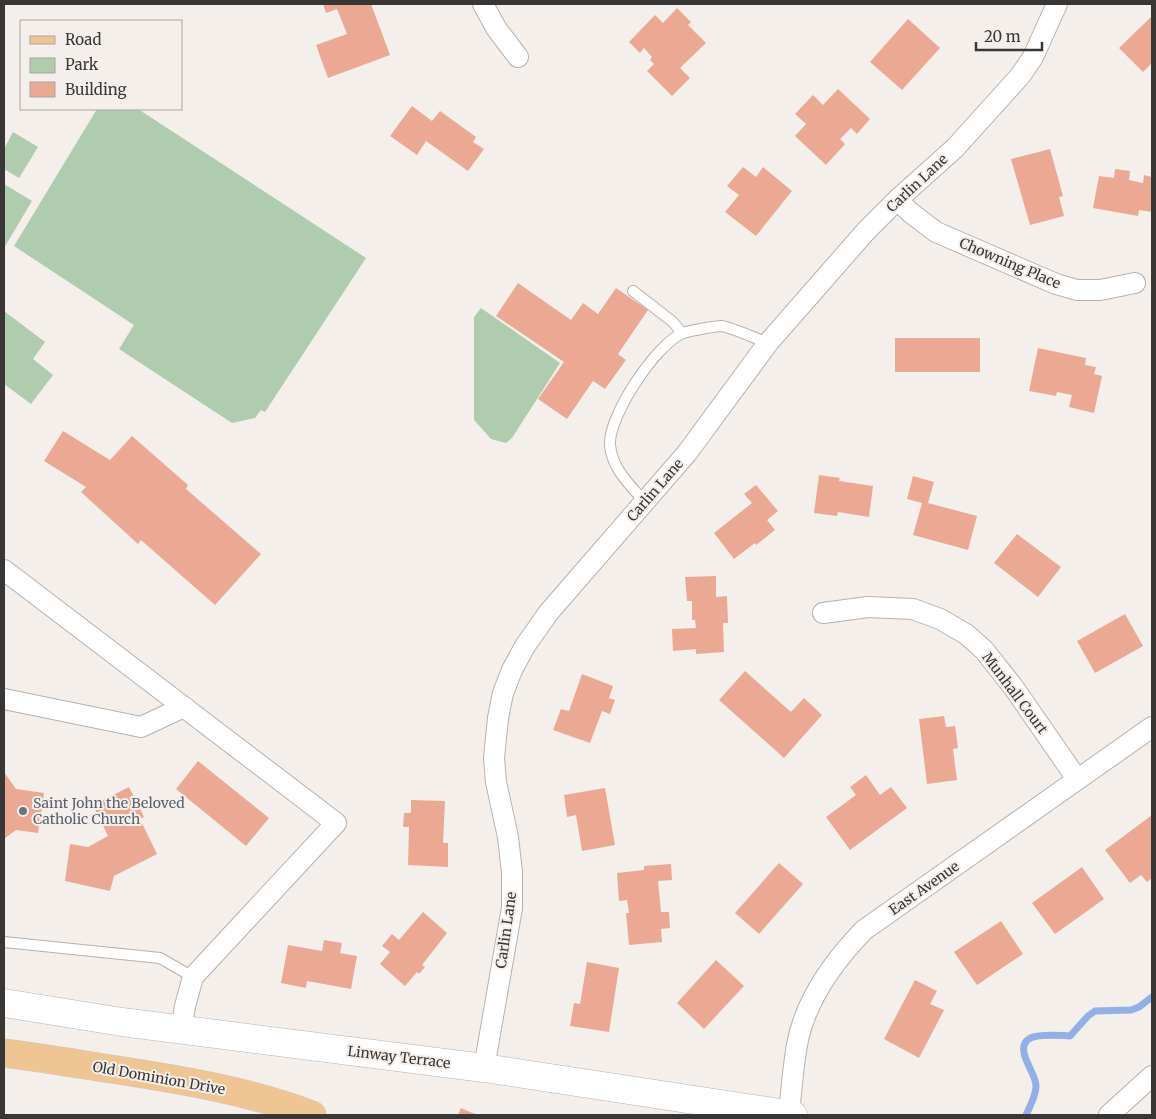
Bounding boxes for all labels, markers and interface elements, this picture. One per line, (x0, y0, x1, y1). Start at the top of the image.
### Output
legend (20, 20, 182, 110)
scale bar (976, 20, 1042, 52)
text: 20 m (984, 27, 1021, 46)
text: Road (65, 30, 101, 49)
text: Park (65, 55, 99, 74)
text: Building (65, 80, 127, 99)
street label: Carlin Lane (883, 150, 951, 216)
street label: Chowning Place (957, 234, 1063, 292)
street label: Carlin Lane (623, 455, 687, 525)
street label: Munhall Court (978, 648, 1052, 738)
place label: Saint John the Beloved Catholic Church (33, 794, 185, 828)
marker: Saint John the Beloved Catholic Church (17, 805, 29, 817)
street label: East Avenue (885, 857, 963, 919)
street label: Carlin Lane (492, 890, 520, 970)
street label: Linway Terrace (347, 1042, 451, 1072)
street label: Old Dominion Drive (91, 1057, 227, 1099)

